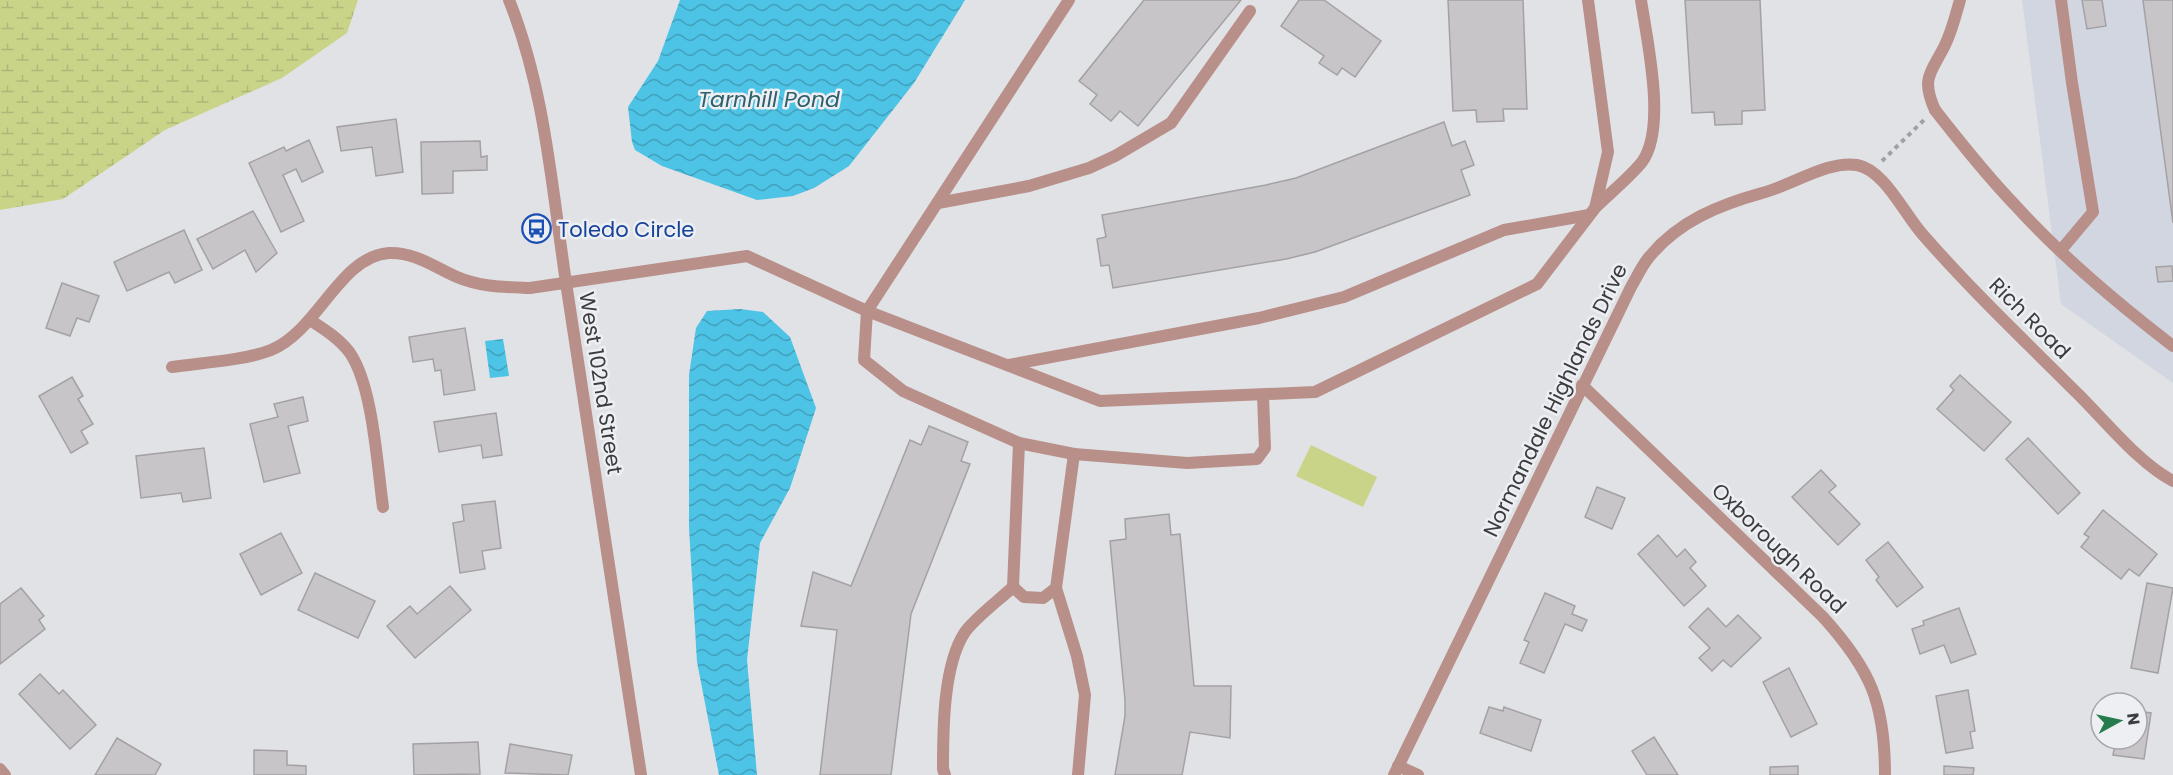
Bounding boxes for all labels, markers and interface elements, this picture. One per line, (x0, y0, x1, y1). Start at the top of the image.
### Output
water label: Tarnhill Pond (698, 84, 840, 115)
bus stop icon: Toledo Circle (521, 213, 553, 245)
place label: Toledo Circle (558, 215, 694, 244)
street label: Normandale Highlands Drive (1476, 258, 1634, 542)
street label: Rich Road (1983, 271, 2077, 365)
street label: West 102nd Street (572, 290, 630, 476)
street label: Oxborough Road (1705, 476, 1853, 620)
north arrow (2089, 691, 2149, 751)
text: N (2121, 711, 2146, 727)

